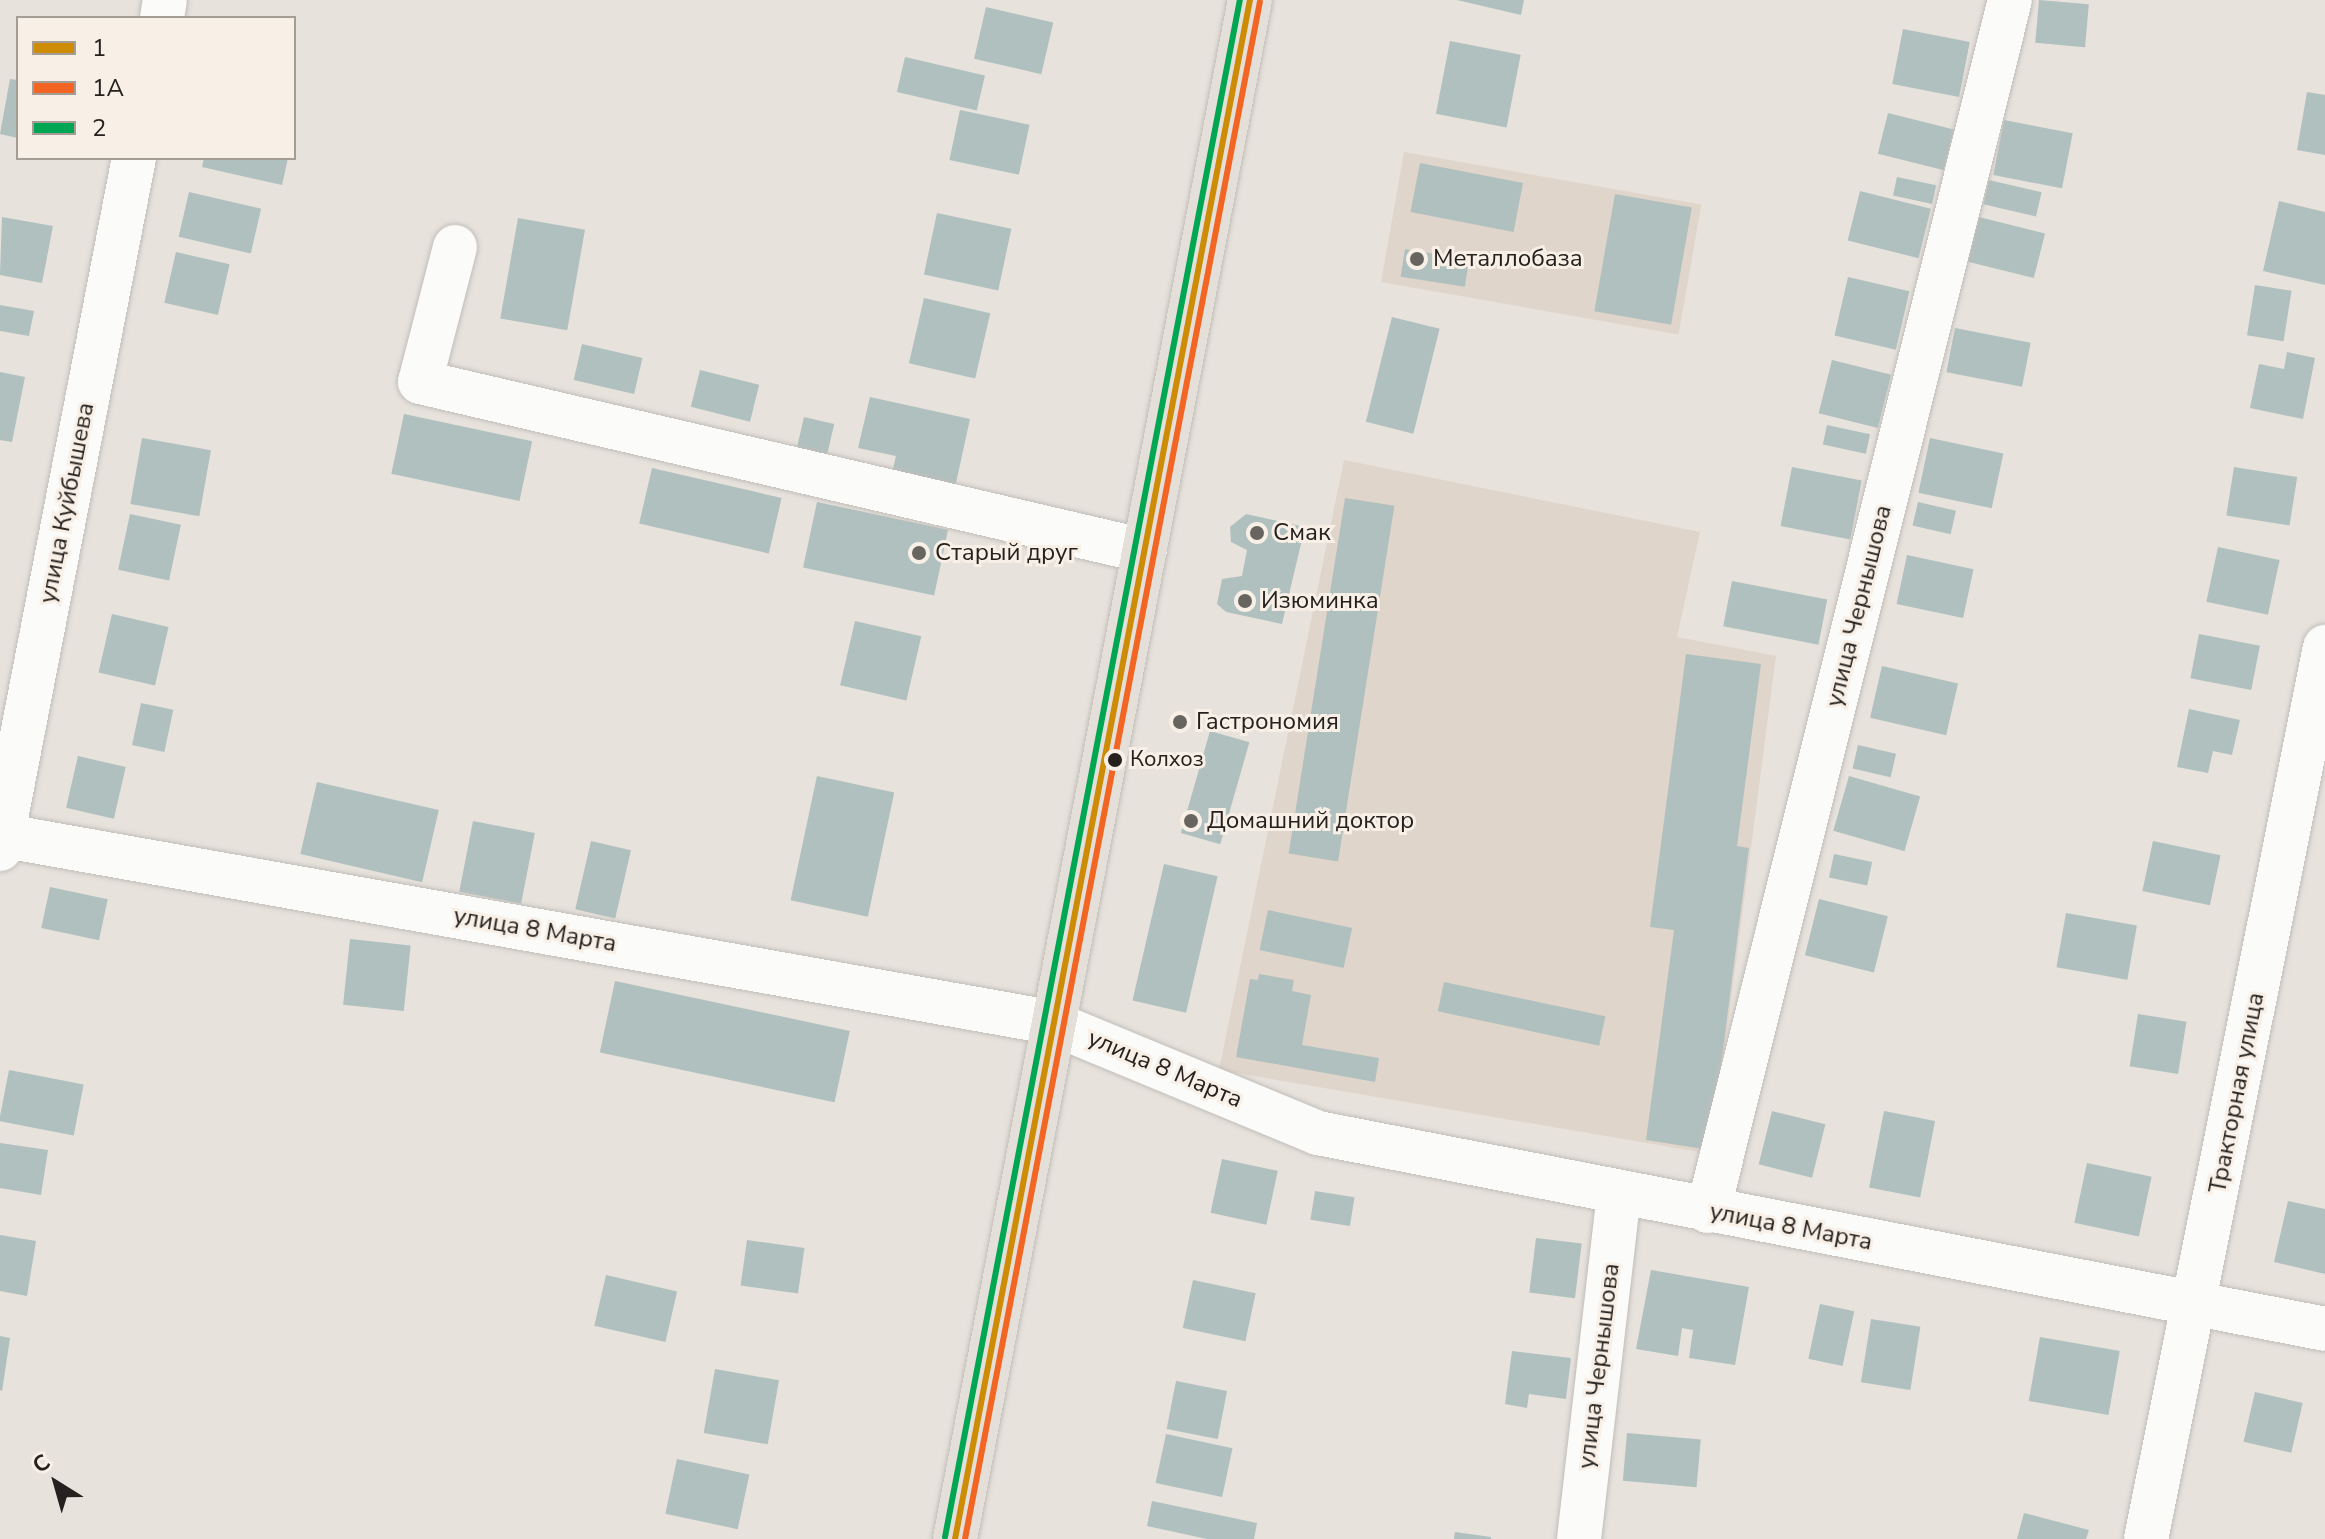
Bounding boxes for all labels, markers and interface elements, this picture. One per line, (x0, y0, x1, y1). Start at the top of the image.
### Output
legend (16, 16, 296, 160)
text: 1 (92, 32, 106, 64)
text: 1А (92, 72, 124, 104)
text: 2 (92, 112, 106, 144)
place label: Металлобаза (1433, 245, 1583, 273)
marker: Металлобаза (1408, 250, 1426, 268)
street label: улица Куйбышева (33, 400, 101, 606)
street label: улица Чернышова (1820, 502, 1898, 710)
place label: Смак (1273, 519, 1331, 547)
marker: Смак (1248, 524, 1266, 542)
place label: Старый друг (935, 539, 1078, 567)
marker: Старый друг (910, 544, 928, 562)
place label: Изюминка (1261, 587, 1379, 615)
marker: Изюминка (1236, 592, 1254, 610)
place label: Гастрономия (1196, 708, 1339, 736)
marker: Гастрономия (1171, 713, 1189, 731)
place label: Колхоз (1130, 747, 1204, 773)
marker: Колхоз (1107, 752, 1123, 768)
place label: Домашний доктор (1207, 807, 1414, 835)
marker: Домашний доктор (1182, 812, 1200, 830)
street label: улица 8 Марта (451, 901, 619, 959)
street label: Тракторная улица (2203, 990, 2271, 1196)
street label: улица 8 Марта (1083, 1024, 1247, 1114)
street label: улица 8 Марта (1707, 1197, 1875, 1257)
street label: улица Чернышова (1572, 1262, 1626, 1470)
north arrow (16, 1443, 96, 1523)
text: С (27, 1447, 57, 1480)

